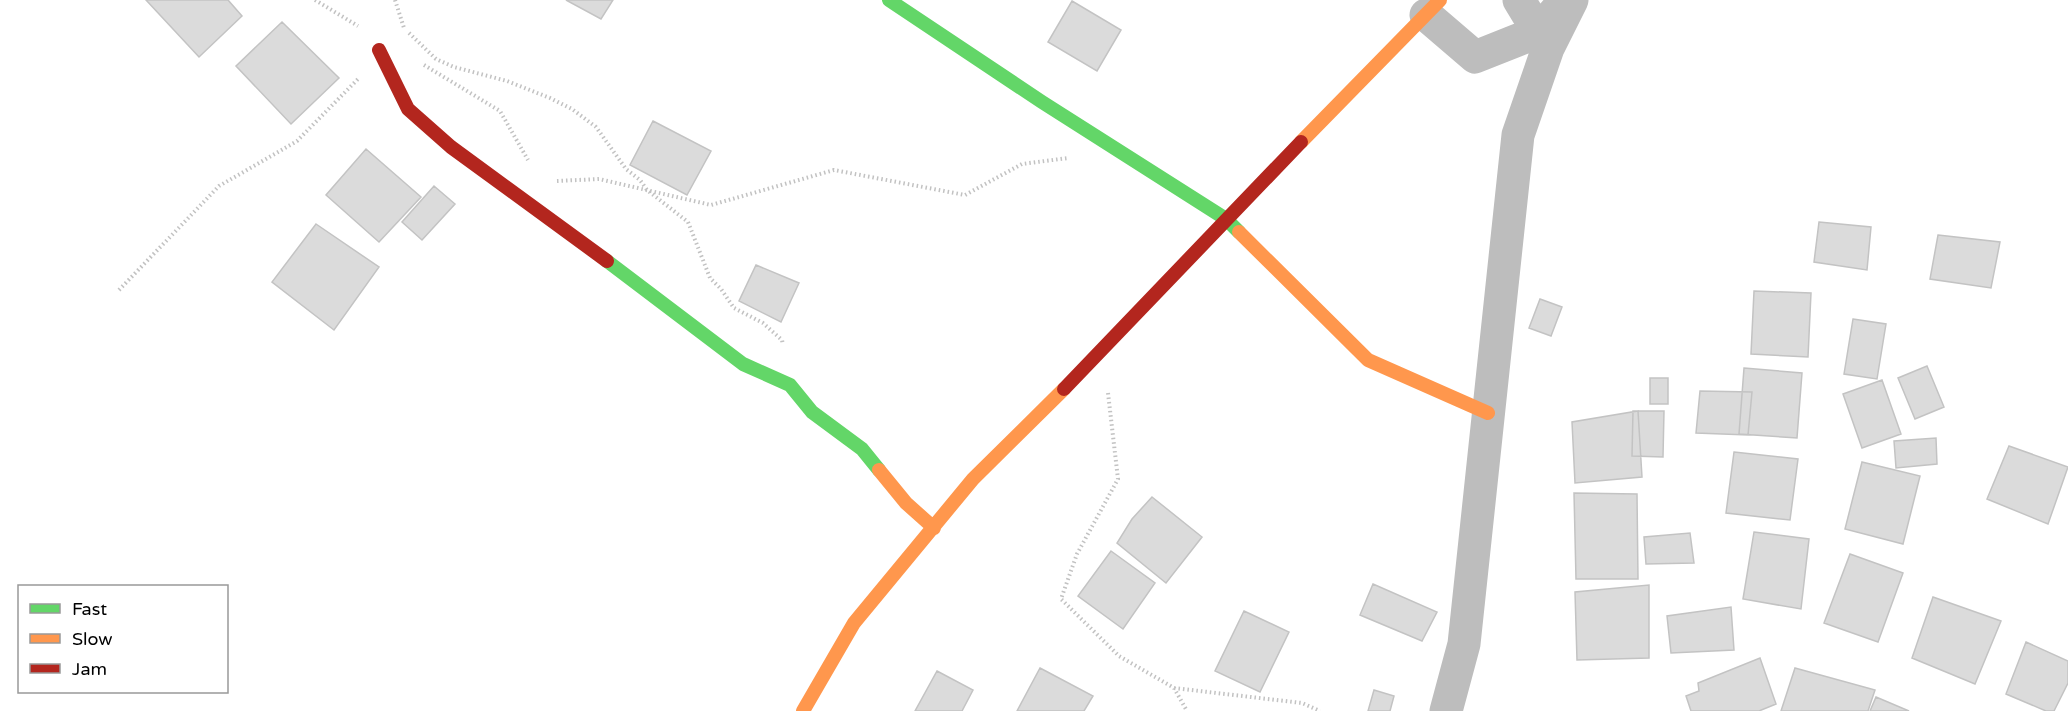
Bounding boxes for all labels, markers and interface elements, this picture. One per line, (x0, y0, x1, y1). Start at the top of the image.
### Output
legend (18, 585, 228, 693)
text: Fast (72, 598, 107, 620)
text: Slow (72, 628, 113, 650)
text: Jam (72, 658, 107, 680)

